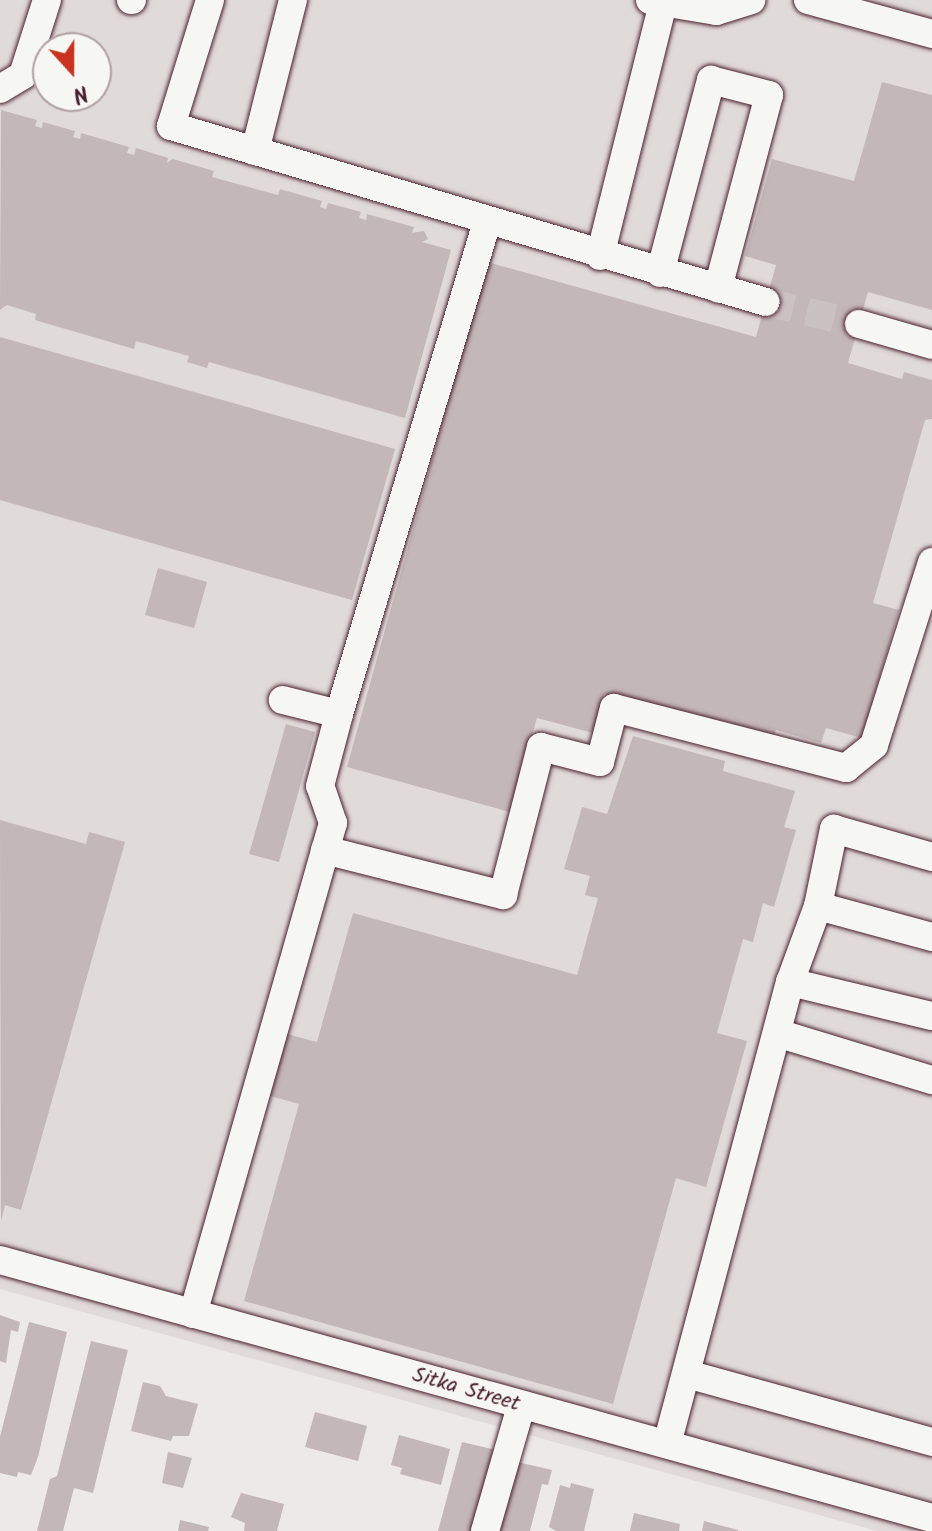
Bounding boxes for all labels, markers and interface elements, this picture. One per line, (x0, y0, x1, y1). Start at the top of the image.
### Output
north arrow (32, 32, 112, 112)
text: N (67, 74, 93, 112)
street label: Sitka Street (409, 1362, 523, 1418)

